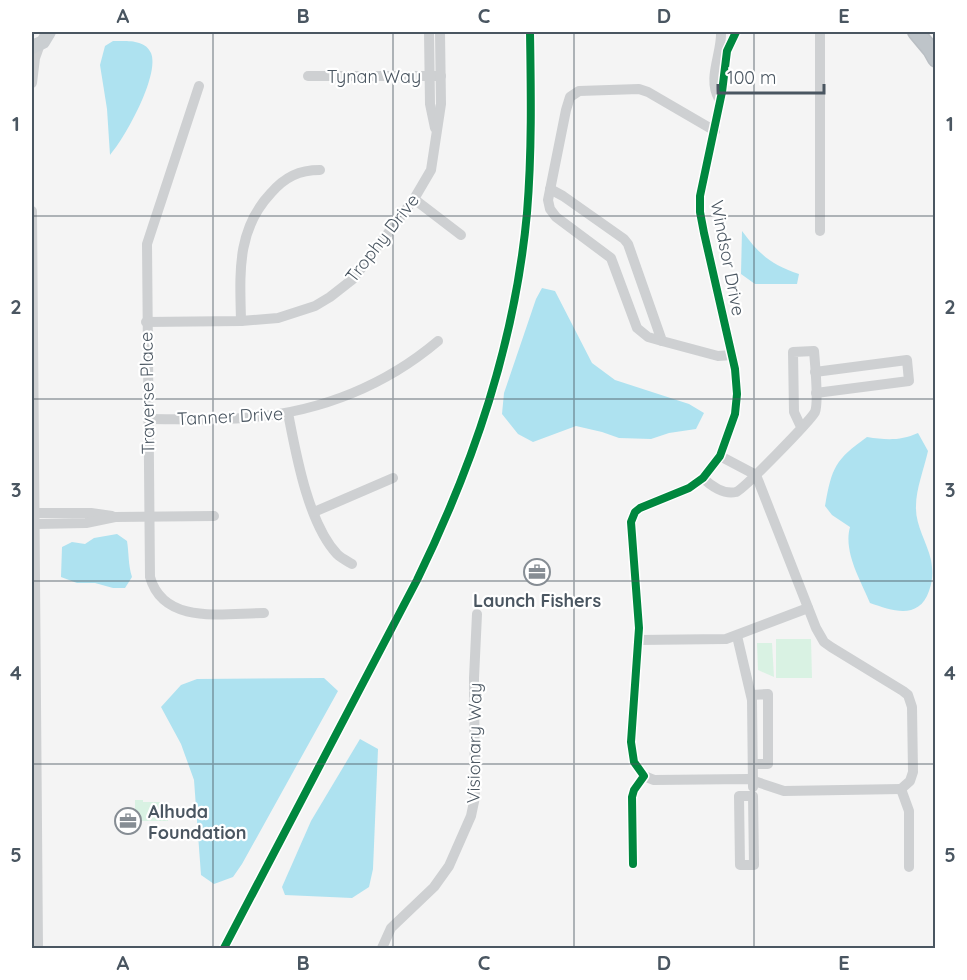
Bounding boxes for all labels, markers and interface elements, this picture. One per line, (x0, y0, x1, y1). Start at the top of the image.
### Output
text: A (117, 3, 130, 28)
text: B (296, 3, 310, 28)
text: C (478, 3, 491, 28)
text: D (657, 3, 671, 28)
text: E (838, 3, 850, 28)
scale bar (718, 57, 824, 95)
street label: Tynan Way (327, 65, 421, 88)
text: 100 m (727, 66, 776, 89)
text: 1 (12, 111, 20, 136)
text: 1 (946, 111, 954, 136)
street label: Trophy Drive (340, 189, 424, 287)
street label: Windsor Drive (706, 198, 750, 318)
text: 2 (10, 294, 22, 319)
text: 2 (944, 294, 956, 319)
street label: Traverse Place (134, 332, 160, 454)
street label: Tanner Drive (176, 402, 284, 430)
text: 3 (11, 477, 21, 502)
text: 3 (945, 477, 955, 502)
office icon: Launch Fishers (522, 557, 552, 587)
place label: Launch Fishers (473, 589, 601, 612)
text: 4 (10, 660, 22, 685)
text: 4 (944, 660, 956, 685)
street label: Visionary Way (461, 682, 487, 804)
place label: Alhuda Foundation (148, 800, 247, 844)
office icon: Alhuda Foundation (113, 806, 143, 836)
text: 5 (10, 842, 22, 867)
text: 5 (944, 842, 956, 867)
text: A (117, 950, 130, 975)
text: B (296, 950, 310, 975)
text: C (478, 950, 491, 975)
text: D (657, 950, 671, 975)
text: E (838, 950, 850, 975)

